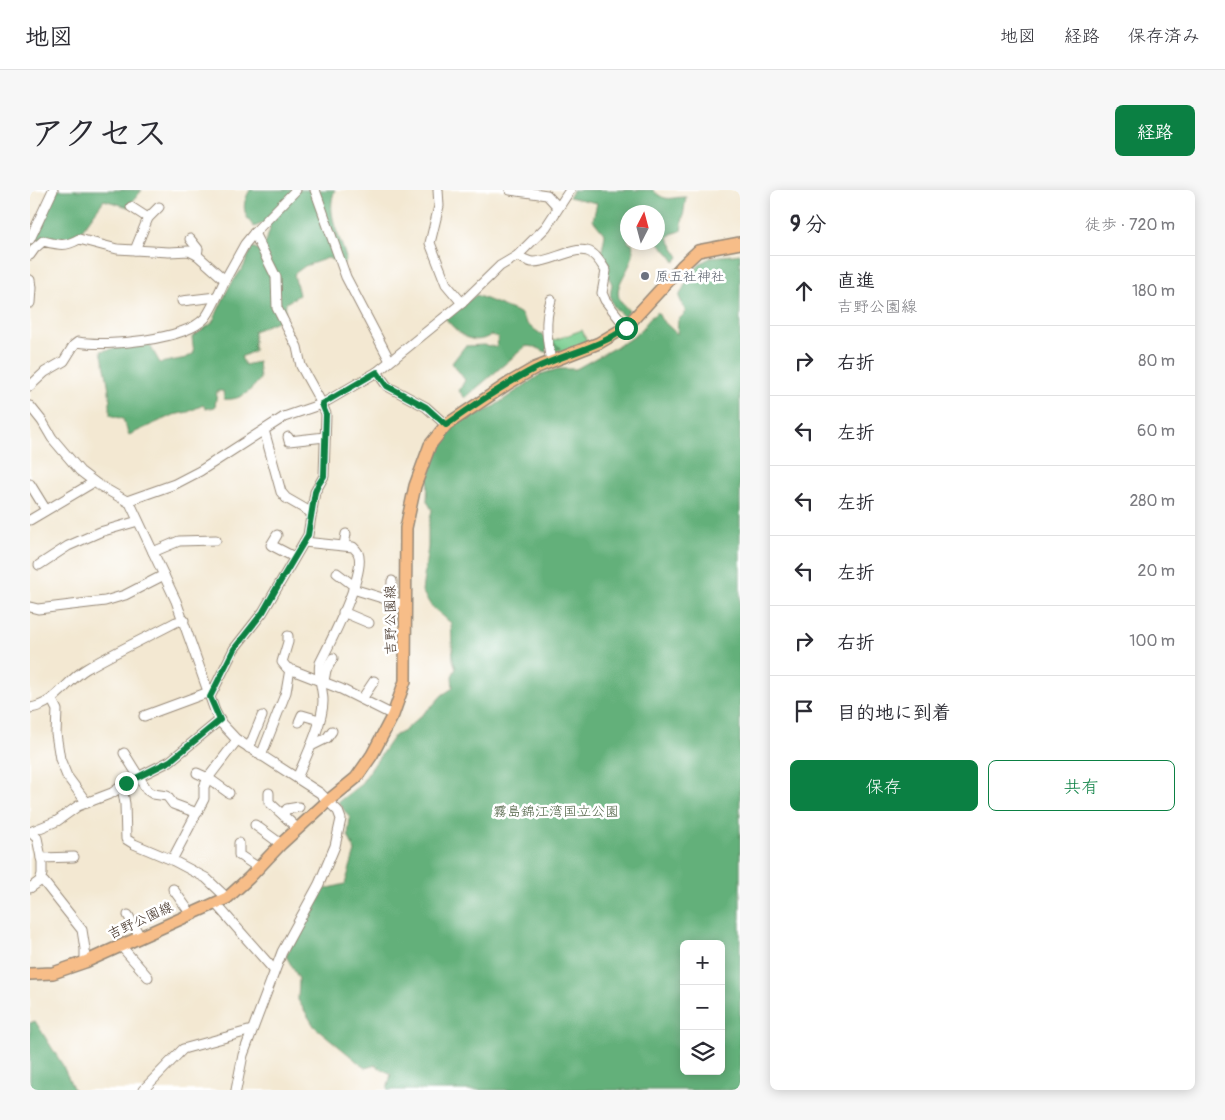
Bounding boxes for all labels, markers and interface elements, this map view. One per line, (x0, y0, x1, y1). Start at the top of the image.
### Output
text: 地図 (25, 23, 73, 52)
text: 地図 (1000, 25, 1036, 48)
text: 経路 (1064, 25, 1100, 48)
text: 保存済み (1128, 25, 1200, 48)
button: 経路 (1115, 105, 1195, 156)
text: アクセス (30, 112, 168, 156)
north arrow (620, 205, 665, 250)
text: 9 分 (790, 211, 826, 238)
text: 徒歩 · 720 m (1085, 215, 1175, 235)
place label: 原五社神社 (655, 268, 725, 285)
text: 直進 (837, 269, 875, 293)
marker: 原五社神社 (639, 270, 651, 282)
icon: ahead (790, 277, 818, 305)
text: 180 m (1132, 281, 1175, 301)
text: 吉野公園線 (837, 297, 917, 317)
route start (615, 317, 638, 340)
icon: right (790, 347, 818, 375)
text: 右折 (837, 351, 875, 375)
text: 80 m (1138, 351, 1175, 371)
icon: left (790, 417, 818, 445)
text: 左折 (837, 421, 875, 445)
text: 60 m (1137, 421, 1175, 441)
icon: left (790, 487, 818, 515)
text: 左折 (837, 491, 875, 515)
text: 280 m (1129, 491, 1175, 511)
icon: left (790, 557, 818, 585)
text: 左折 (837, 561, 875, 585)
text: 20 m (1137, 561, 1175, 581)
street label: 吉野公園線 (381, 585, 400, 655)
icon: right (790, 627, 818, 655)
text: 右折 (837, 631, 875, 655)
text: 100 m (1129, 631, 1175, 651)
icon: arrive (790, 697, 818, 725)
text: 目的地に到着 (837, 701, 951, 725)
button: 保存 (790, 760, 978, 811)
button: 共有 (988, 760, 1175, 811)
route end (115, 772, 138, 795)
park label: 霧島錦江湾国立公園 (493, 803, 619, 820)
street label: 吉野公園線 (105, 898, 176, 943)
map controls (680, 940, 725, 1075)
button: + (680, 940, 725, 985)
button: − (680, 985, 725, 1030)
button: layers (680, 1030, 725, 1075)

